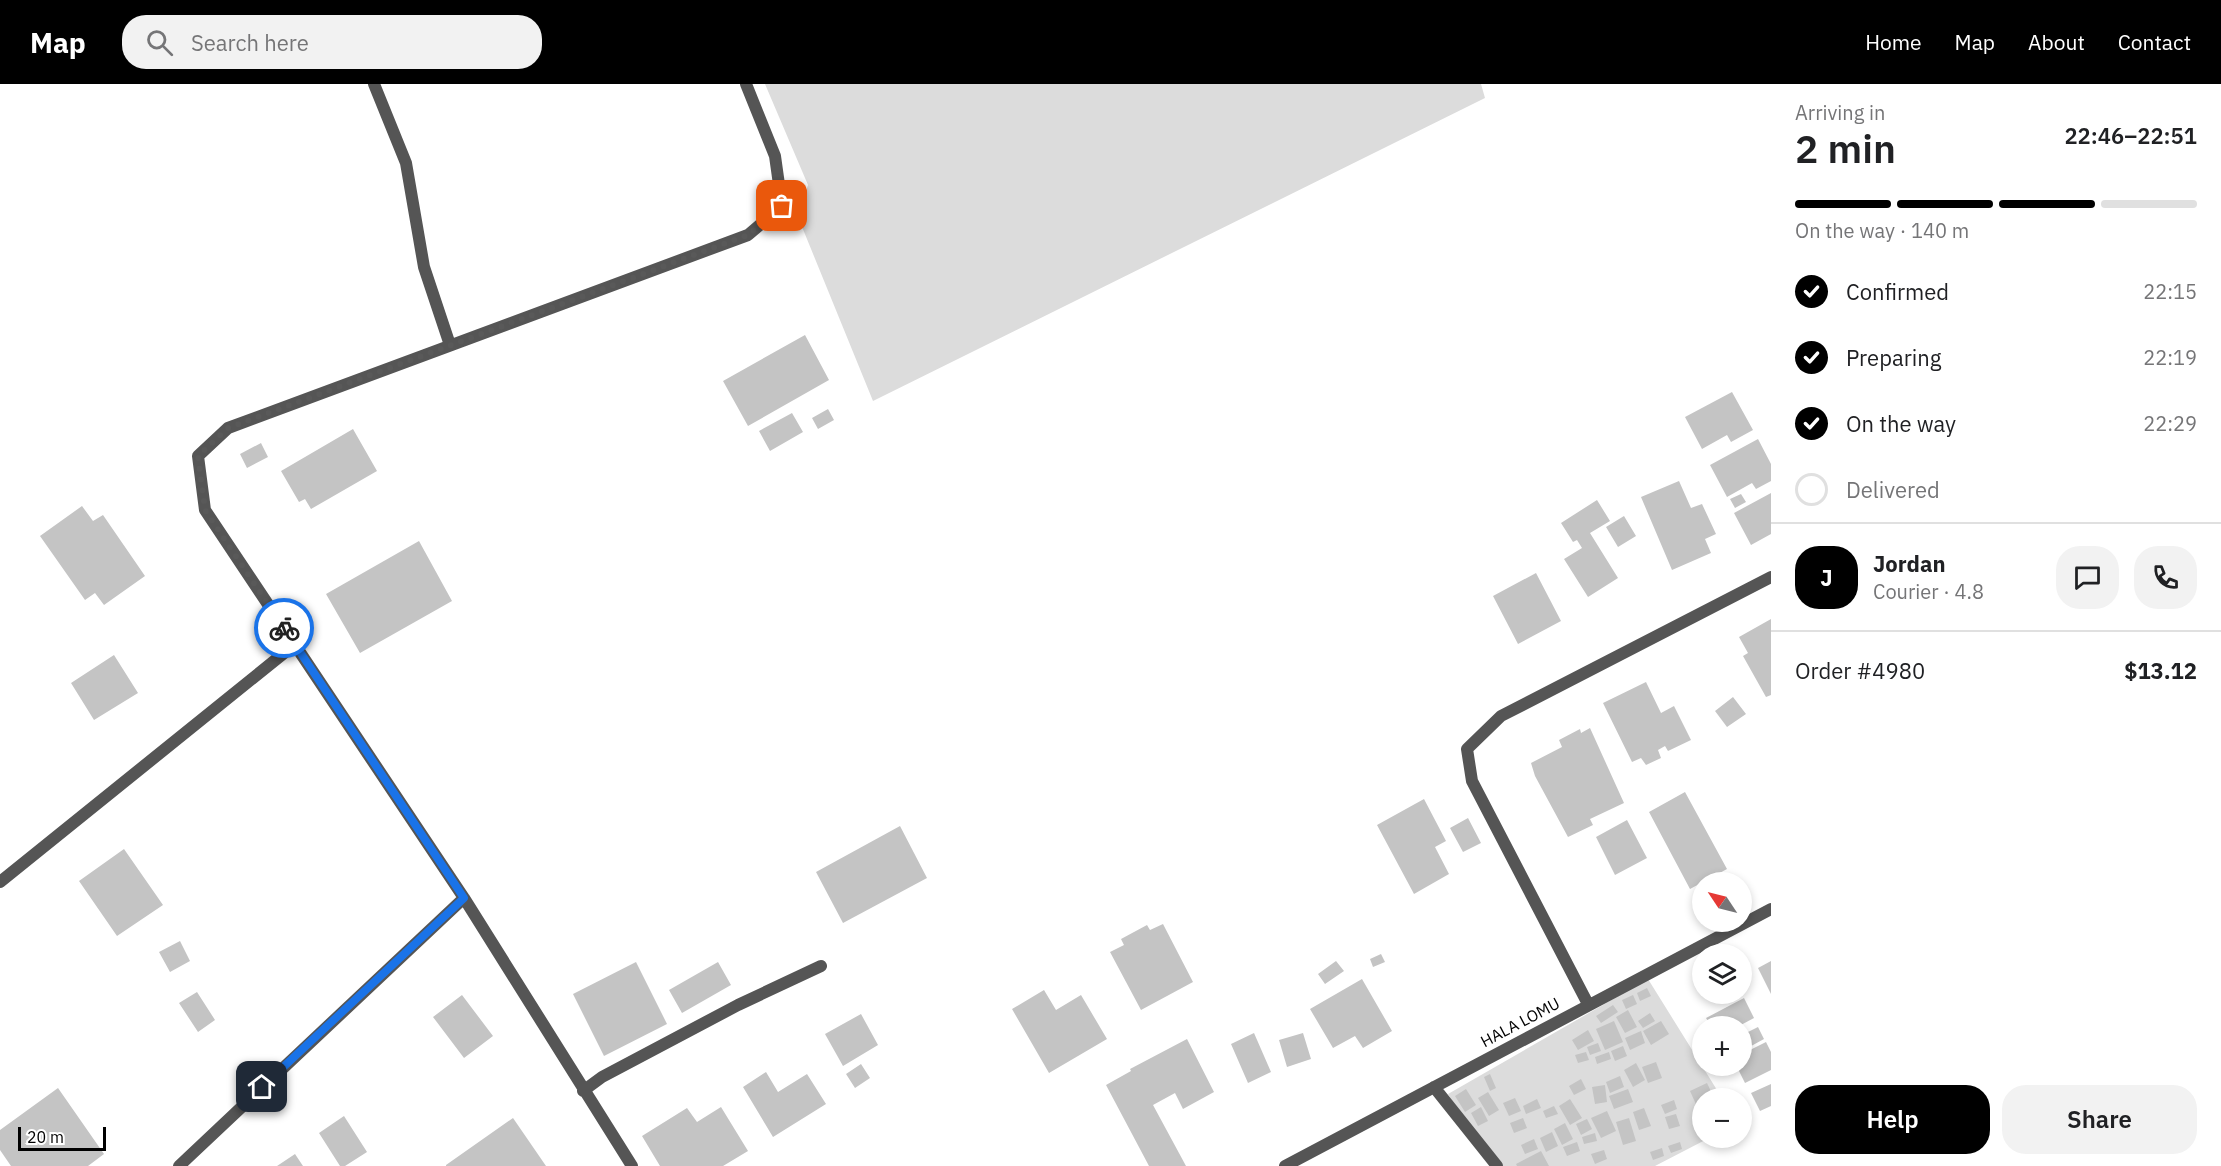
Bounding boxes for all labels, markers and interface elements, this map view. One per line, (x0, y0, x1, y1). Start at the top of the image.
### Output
search box (122, 15, 542, 69)
text: Map (30, 24, 86, 61)
icon: search (143, 26, 176, 59)
text: Search here (191, 28, 309, 57)
text: Home (1865, 28, 1922, 56)
text: Map (1955, 28, 1995, 56)
text: About (2028, 28, 2085, 56)
text: Contact (2118, 28, 2191, 56)
text: Arriving in (1795, 99, 1885, 126)
text: 22:46–22:51 (2064, 121, 2197, 150)
text: 2 min (1795, 123, 1896, 174)
pin (756, 180, 807, 231)
icon: bag (765, 189, 798, 222)
text: On the way · 140 m (1795, 217, 1969, 244)
icon: check (1795, 275, 1828, 308)
text: Confirmed (1846, 277, 1949, 306)
text: 22:15 (2143, 278, 2197, 305)
icon: check (1795, 341, 1828, 374)
text: Preparing (1846, 343, 1941, 372)
text: 22:19 (2143, 344, 2197, 371)
icon: check (1795, 407, 1828, 440)
text: On the way (1846, 409, 1956, 438)
text: 22:29 (2143, 410, 2197, 437)
text: Delivered (1846, 475, 1940, 504)
button: chat (2056, 546, 2119, 609)
button: phone (2134, 546, 2197, 609)
text: Jordan (1873, 549, 1946, 578)
text: J (1820, 563, 1833, 592)
text: Courier · 4.8 (1873, 578, 1984, 605)
courier (254, 598, 314, 658)
icon: bike (268, 612, 301, 645)
text: Order #4980 (1795, 656, 1925, 685)
text: $13.12 (2124, 656, 2197, 685)
north arrow (1692, 872, 1752, 932)
map controls (1692, 872, 1752, 1148)
button: layers (1692, 944, 1752, 1004)
street label: HALA LOMU (1477, 993, 1563, 1051)
button: + (1692, 1016, 1752, 1076)
pin (236, 1061, 287, 1112)
icon: home (245, 1070, 278, 1103)
button: Help (1795, 1085, 1990, 1154)
button: Share (2002, 1085, 2197, 1154)
button: − (1692, 1088, 1752, 1148)
scale bar (18, 1124, 106, 1152)
text: 20 m (27, 1127, 64, 1147)

